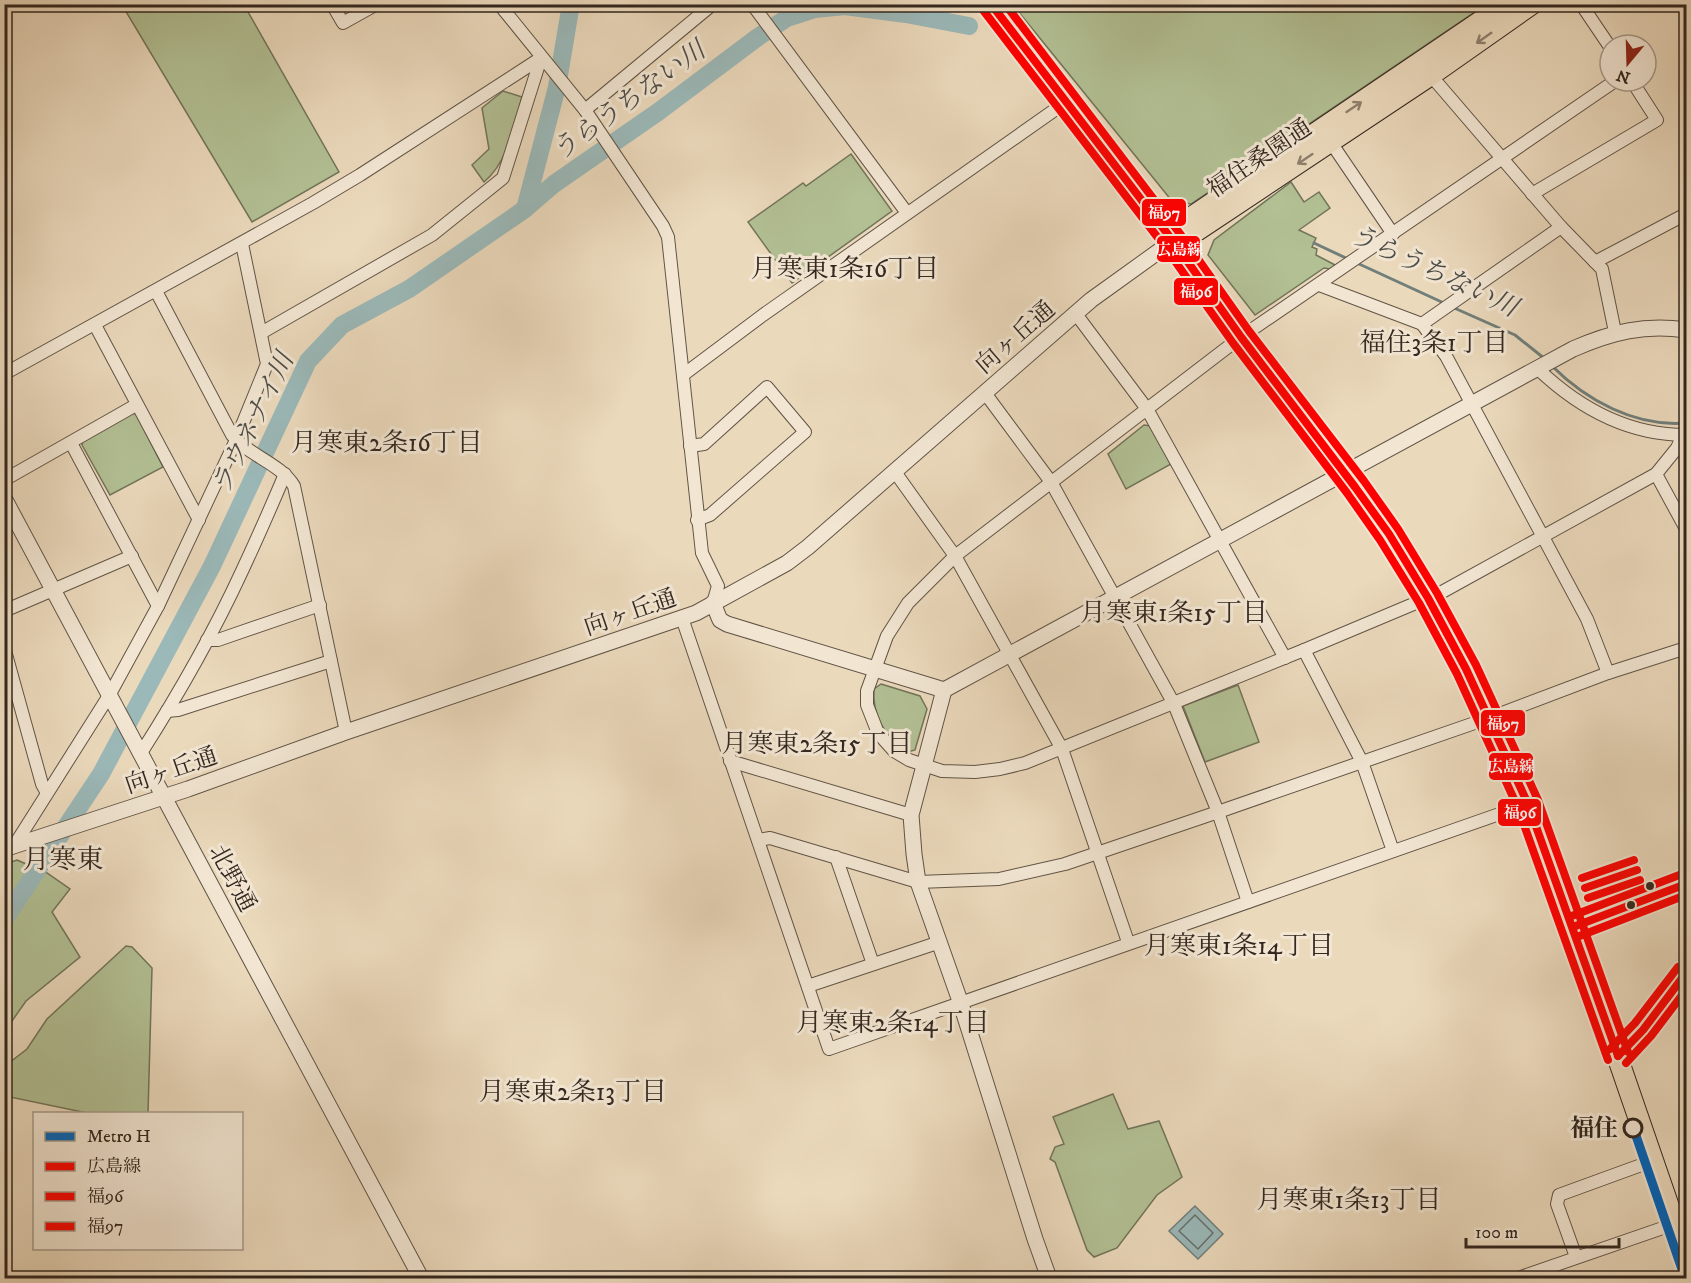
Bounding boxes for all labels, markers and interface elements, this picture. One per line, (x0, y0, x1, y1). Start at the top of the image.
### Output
one-way arrow (1476, 32, 1492, 44)
water label: うらうちない川 (546, 33, 715, 168)
north arrow (1598, 33, 1658, 93)
text: N (1614, 65, 1633, 88)
one-way arrow (1345, 101, 1362, 113)
street label: 福住桑園通 (1201, 113, 1318, 205)
one-way arrow (1296, 152, 1313, 165)
line badge: 福97 (1141, 198, 1187, 227)
text: 福97 (1147, 203, 1180, 223)
water label: うらうちない川 (1344, 218, 1526, 326)
line badge: 広島線 (1156, 235, 1201, 263)
text: 広島線 (1155, 240, 1203, 260)
district label: 月寒東1条16丁目 (751, 253, 939, 286)
line badge: 福96 (1173, 277, 1219, 306)
text: 福96 (1179, 282, 1214, 302)
street label: 向ヶ丘通 (970, 295, 1062, 381)
district label: 福住3条1丁目 (1359, 327, 1509, 360)
water label: ラウネナイ川 (205, 345, 303, 500)
district label: 月寒東2条16丁目 (291, 427, 483, 460)
street label: 向ヶ丘通 (580, 583, 681, 643)
district label: 月寒東1条15丁目 (1080, 597, 1268, 630)
line badge: 福97 (1480, 709, 1526, 737)
text: 福97 (1486, 714, 1519, 734)
district label: 月寒東2条15丁目 (721, 728, 913, 761)
street label: 向ヶ丘通 (121, 741, 222, 801)
line badge: 広島線 (1488, 752, 1534, 781)
text: 広島線 (1487, 757, 1535, 777)
line badge: 福96 (1497, 798, 1542, 827)
text: 福96 (1503, 803, 1538, 823)
street label: 北野通 (202, 840, 262, 917)
district label: 月寒東 (23, 843, 104, 877)
unlabelled marker (1644, 880, 1656, 892)
unlabelled marker (1625, 899, 1637, 911)
district label: 月寒東1条14丁目 (1144, 930, 1334, 963)
district label: 月寒東2条14丁目 (796, 1007, 990, 1040)
district label: 月寒東2条13丁目 (479, 1076, 667, 1109)
legend (33, 1112, 243, 1250)
place label: 福住 (1570, 1114, 1618, 1144)
marker: 福住 (1623, 1118, 1643, 1138)
text: Metro H (87, 1126, 151, 1148)
text: 広島線 (87, 1156, 141, 1178)
district label: 月寒東1条13丁目 (1257, 1184, 1441, 1217)
text: 福96 (87, 1186, 124, 1208)
scale bar (1466, 1211, 1619, 1249)
text: 福97 (87, 1216, 123, 1238)
text: 100 m (1475, 1222, 1518, 1244)

